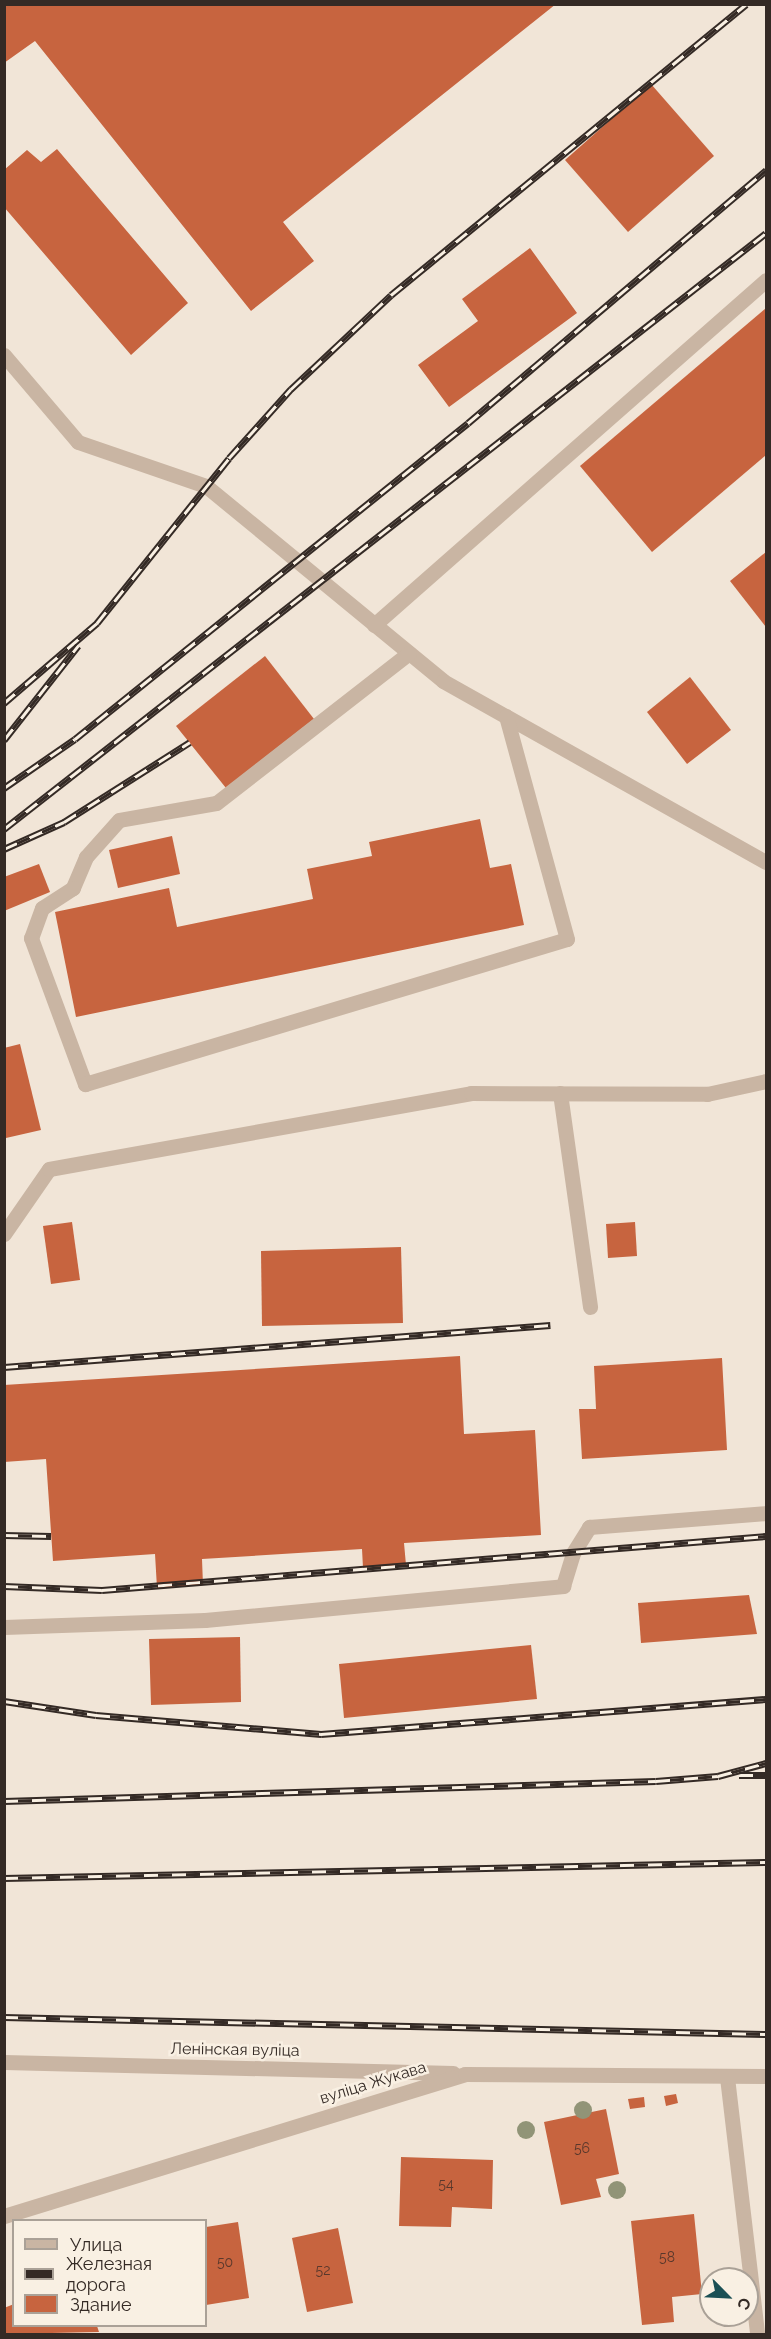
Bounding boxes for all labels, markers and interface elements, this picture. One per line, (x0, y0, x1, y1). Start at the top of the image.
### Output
street label: Ленінская вуліца (170, 2039, 300, 2061)
street label: вуліца Жукава (318, 2058, 428, 2108)
house number: 56 (574, 2140, 590, 2156)
house number: 54 (438, 2176, 454, 2192)
legend (12, 2219, 207, 2327)
text: Улица (70, 2234, 122, 2255)
house number: 58 (659, 2249, 675, 2265)
text: Железная дорога (66, 2253, 152, 2295)
house number: 50 (217, 2254, 233, 2270)
house number: 52 (316, 2262, 330, 2278)
north arrow (699, 2267, 759, 2327)
text: Здание (70, 2294, 132, 2315)
text: С (733, 2295, 755, 2313)

